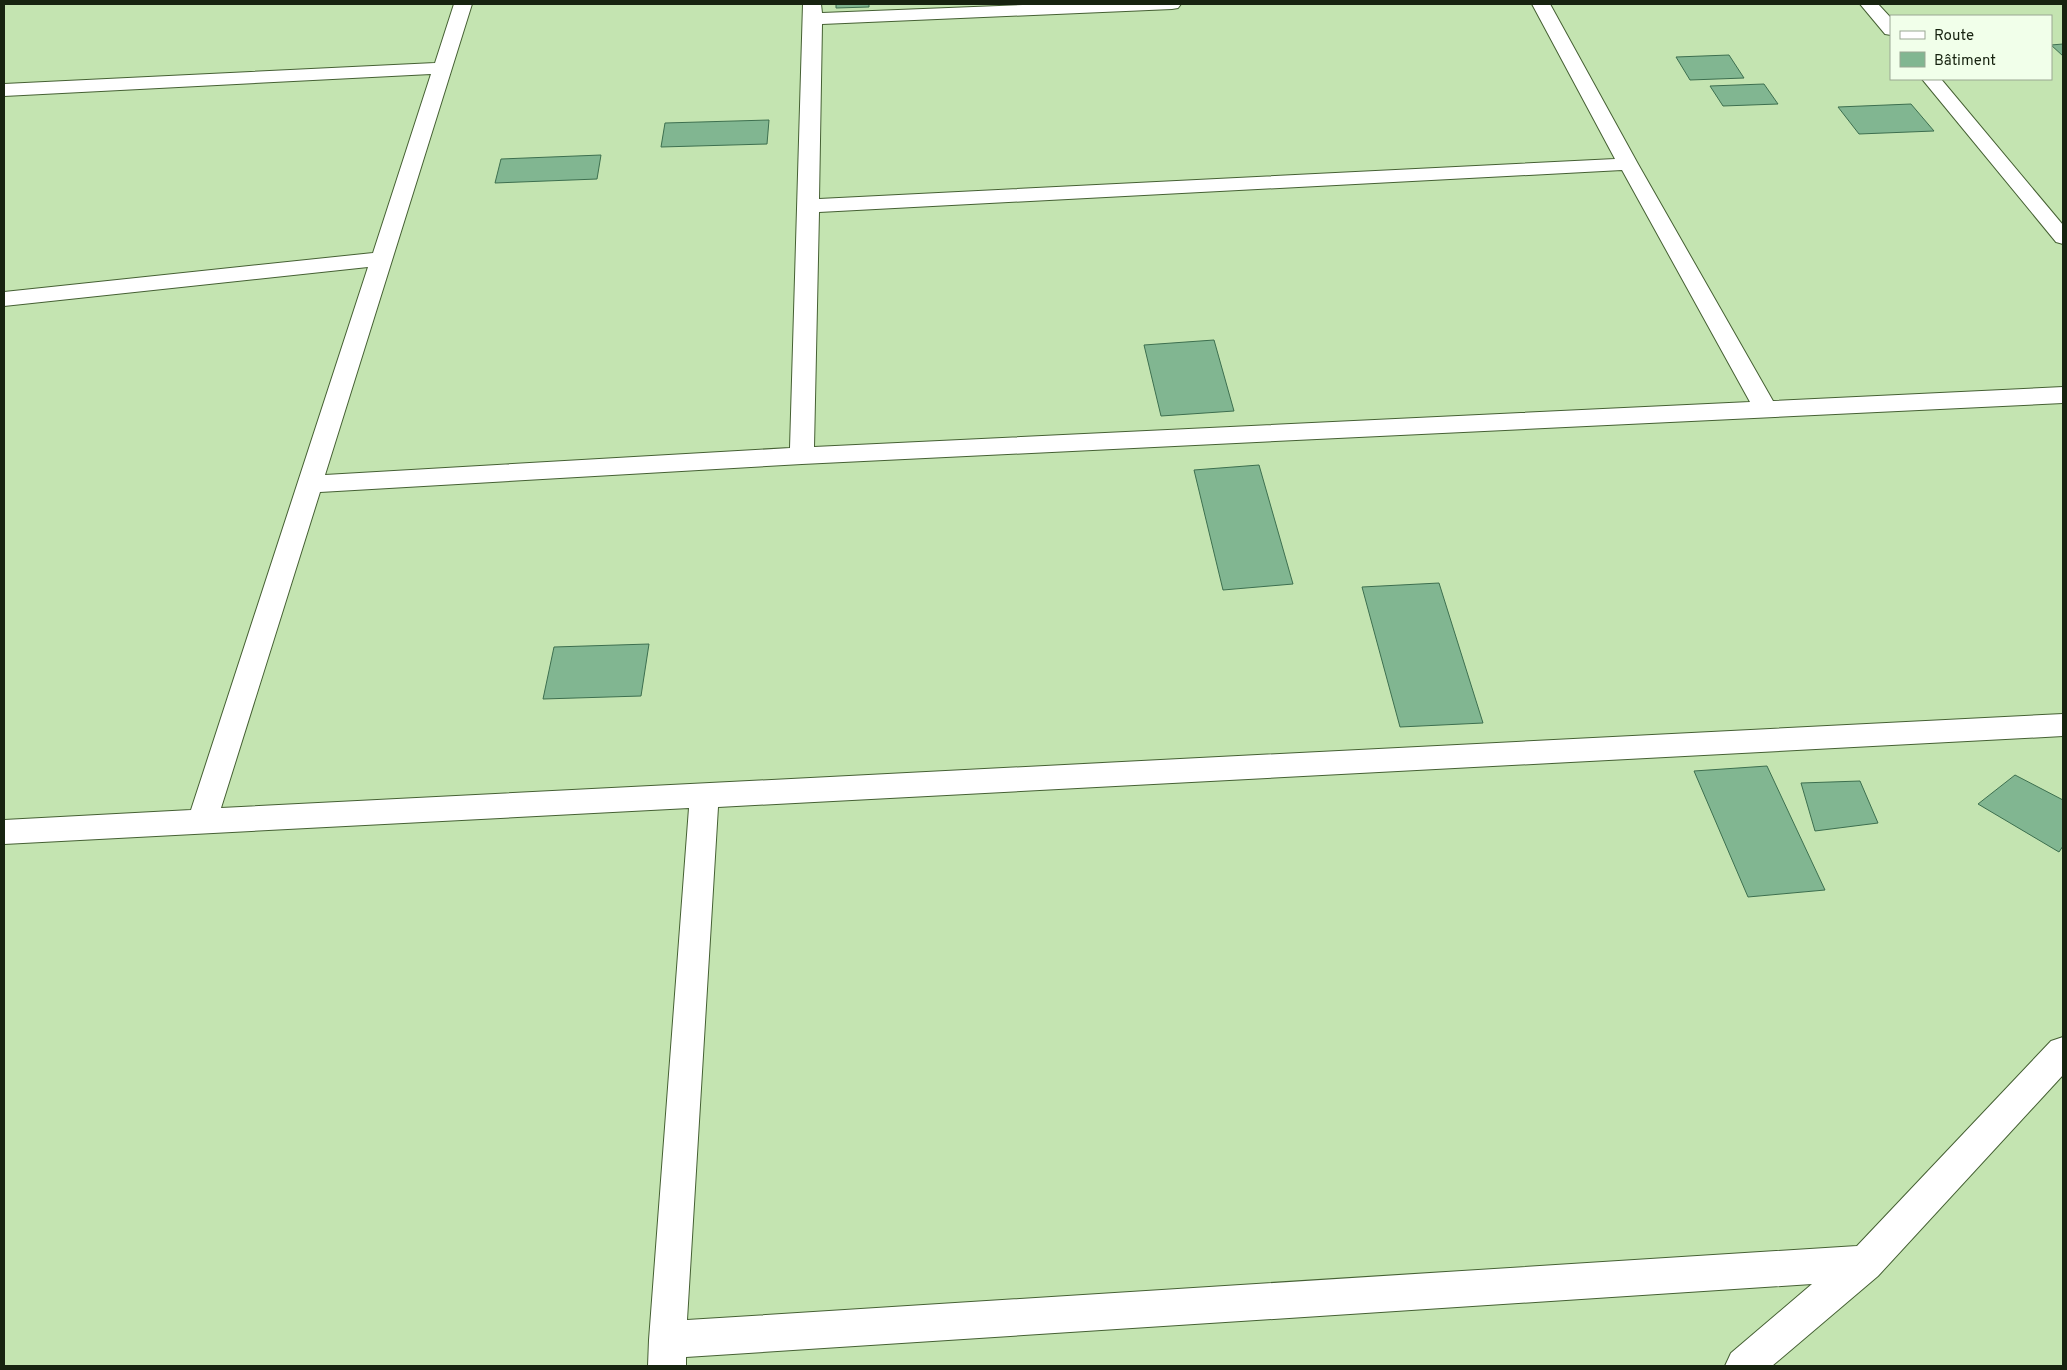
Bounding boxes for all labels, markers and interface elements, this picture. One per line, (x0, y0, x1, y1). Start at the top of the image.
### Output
legend (1890, 15, 2052, 80)
text: Route (1934, 27, 1974, 46)
text: Bâtiment (1934, 52, 1996, 71)

